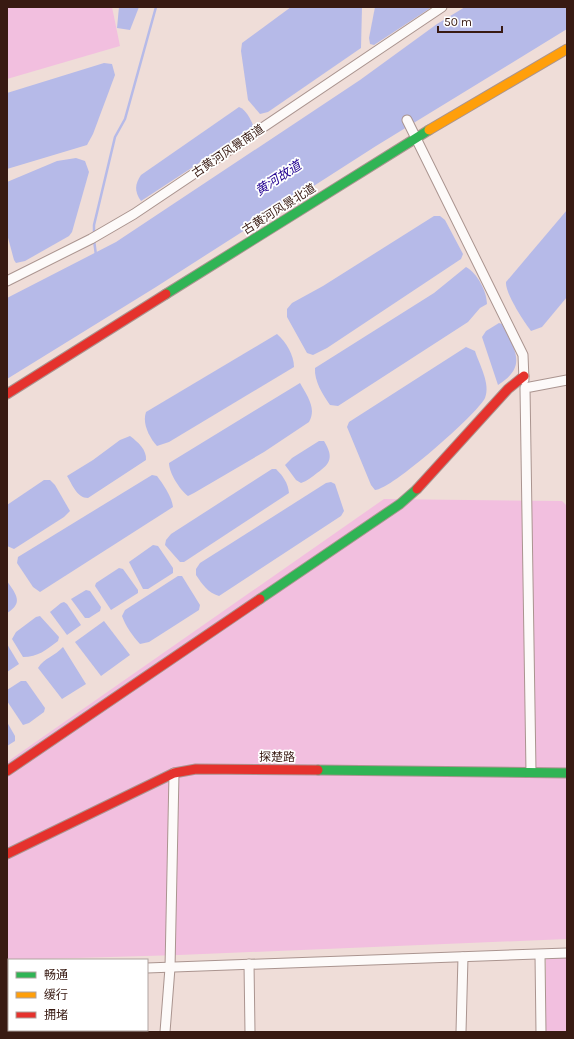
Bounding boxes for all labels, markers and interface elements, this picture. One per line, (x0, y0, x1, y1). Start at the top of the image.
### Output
scale bar (438, 8, 502, 34)
text: 50 m (444, 15, 472, 29)
street label: 古黄河风景南道 (189, 122, 267, 180)
water label: 黄河故道 (252, 156, 306, 198)
street label: 古黄河风景北道 (240, 181, 318, 237)
street label: 探楚路 (259, 750, 295, 764)
legend (8, 959, 148, 1031)
text: 畅通 (44, 968, 68, 982)
text: 缓行 (44, 988, 68, 1002)
text: 拥堵 (44, 1008, 68, 1022)

